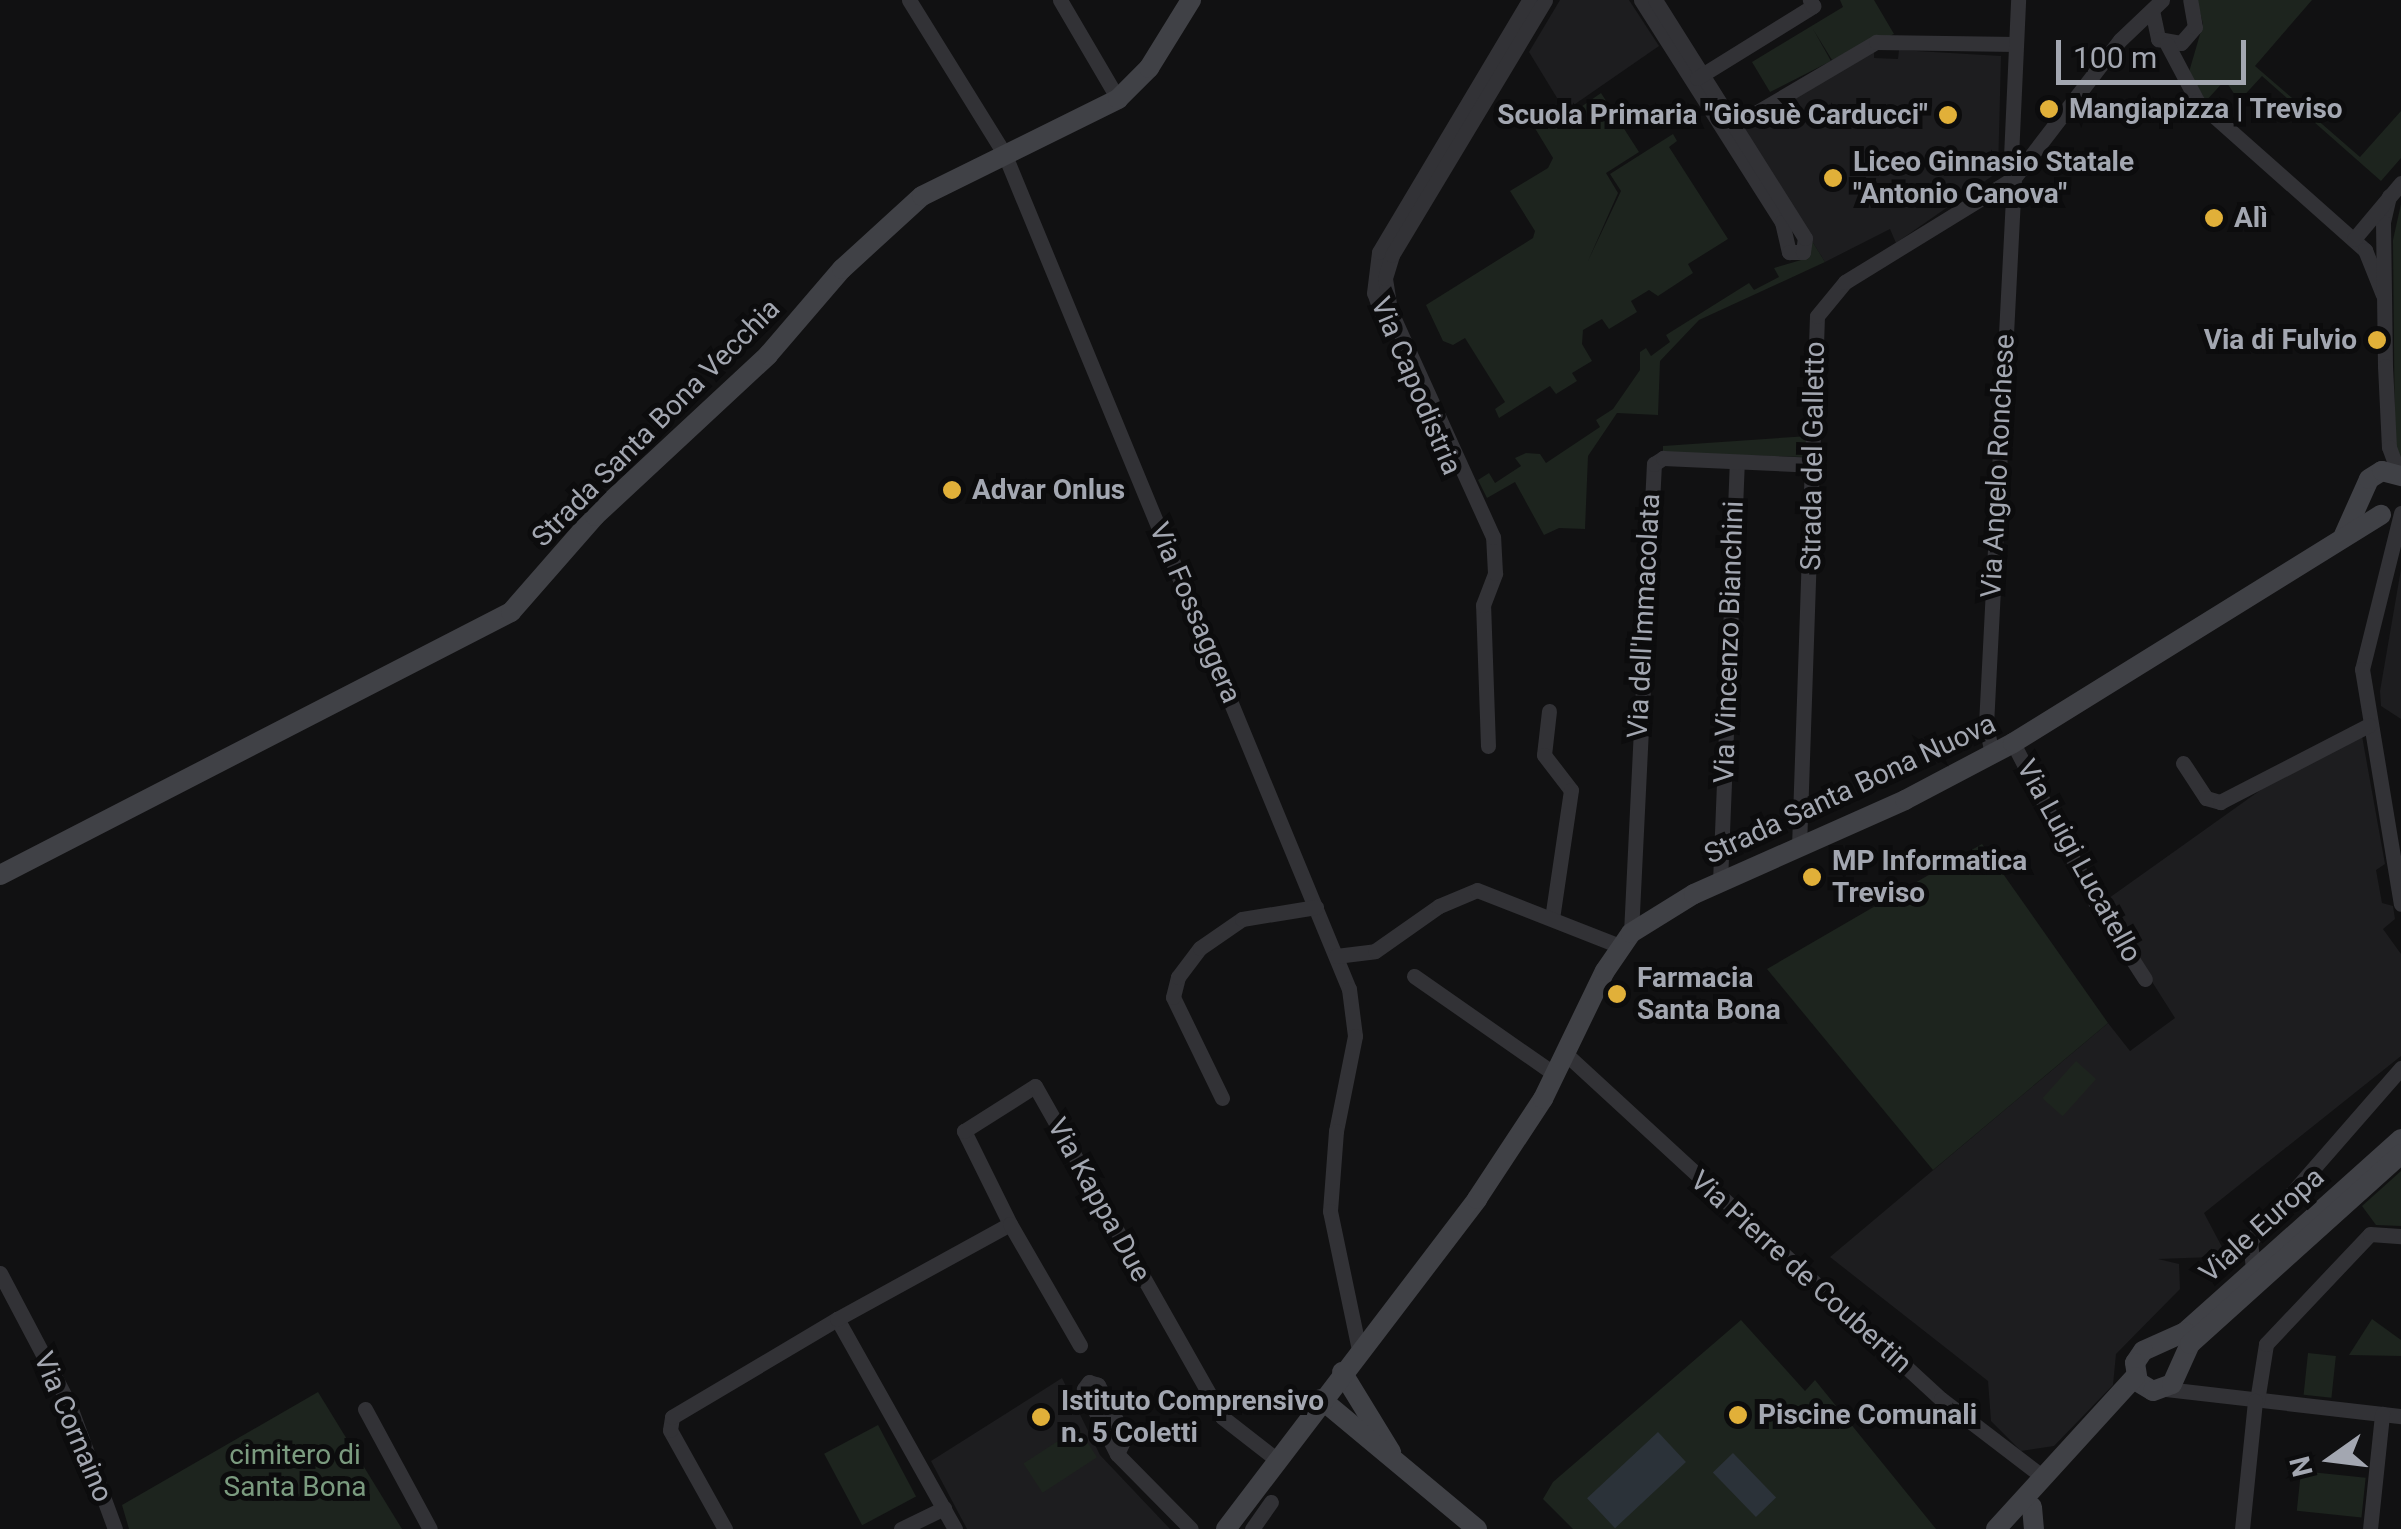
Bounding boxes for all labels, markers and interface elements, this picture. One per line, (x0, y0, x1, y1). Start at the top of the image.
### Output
scale bar (2061, 20, 2251, 82)
text: 100 m (2073, 40, 2157, 75)
place label: Mangiapizza | Treviso (2069, 92, 2343, 126)
place label: Scuola Primaria "Giosuè Carducci" (1497, 98, 1928, 132)
marker: Mangiapizza | Treviso (2038, 98, 2060, 120)
marker: Scuola Primaria "Giosuè Carducci" (1937, 104, 1959, 126)
place label: Liceo Ginnasio Statale "Antonio Canova" (1853, 145, 2134, 211)
marker: Liceo Ginnasio Statale "Antonio Canova" (1822, 167, 1844, 189)
place label: Alì (2234, 201, 2268, 235)
marker: Alì (2203, 207, 2225, 229)
street label: Strada Santa Bona Vecchia (525, 292, 787, 554)
street label: Via Capodistria (1363, 292, 1469, 480)
place label: Via di Fulvio (2204, 323, 2357, 357)
marker: Via di Fulvio (2366, 329, 2388, 351)
street label: Via Angelo Ronchese (1974, 333, 2022, 599)
street label: Strada del Galletto (1794, 341, 1832, 571)
place label: Advar Onlus (972, 473, 1125, 507)
marker: Advar Onlus (941, 479, 963, 501)
street label: Via dell'Immacolata (1621, 493, 1667, 739)
street label: Via Vincenzo Bianchini (1707, 500, 1751, 784)
street label: Via Fossaggera (1142, 518, 1248, 708)
street label: Strada Santa Bona Nuova (1699, 707, 2001, 871)
street label: Via Luigi Lucatello (2009, 754, 2149, 968)
place label: MP Informatica Treviso (1832, 844, 2027, 910)
marker: MP Informatica Treviso (1801, 866, 1823, 888)
place label: Farmacia Santa Bona (1637, 961, 1781, 1027)
marker: Farmacia Santa Bona (1606, 983, 1628, 1005)
street label: Via Kappa Due (1040, 1112, 1158, 1288)
street label: Viale Europa (2193, 1160, 2331, 1290)
street label: Via Pierre de Coubertin (1683, 1164, 1919, 1380)
street label: Via Cornaino (26, 1347, 120, 1507)
place label: Istituto Comprensivo n. 5 Coletti (1061, 1384, 1324, 1450)
place label: Piscine Comunali (1758, 1398, 1977, 1432)
marker: Piscine Comunali (1727, 1404, 1749, 1426)
marker: Istituto Comprensivo n. 5 Coletti (1030, 1406, 1052, 1428)
north arrow (2281, 1409, 2381, 1509)
park label: cimitero di Santa Bona (224, 1438, 366, 1504)
text: N (2283, 1453, 2320, 1480)

